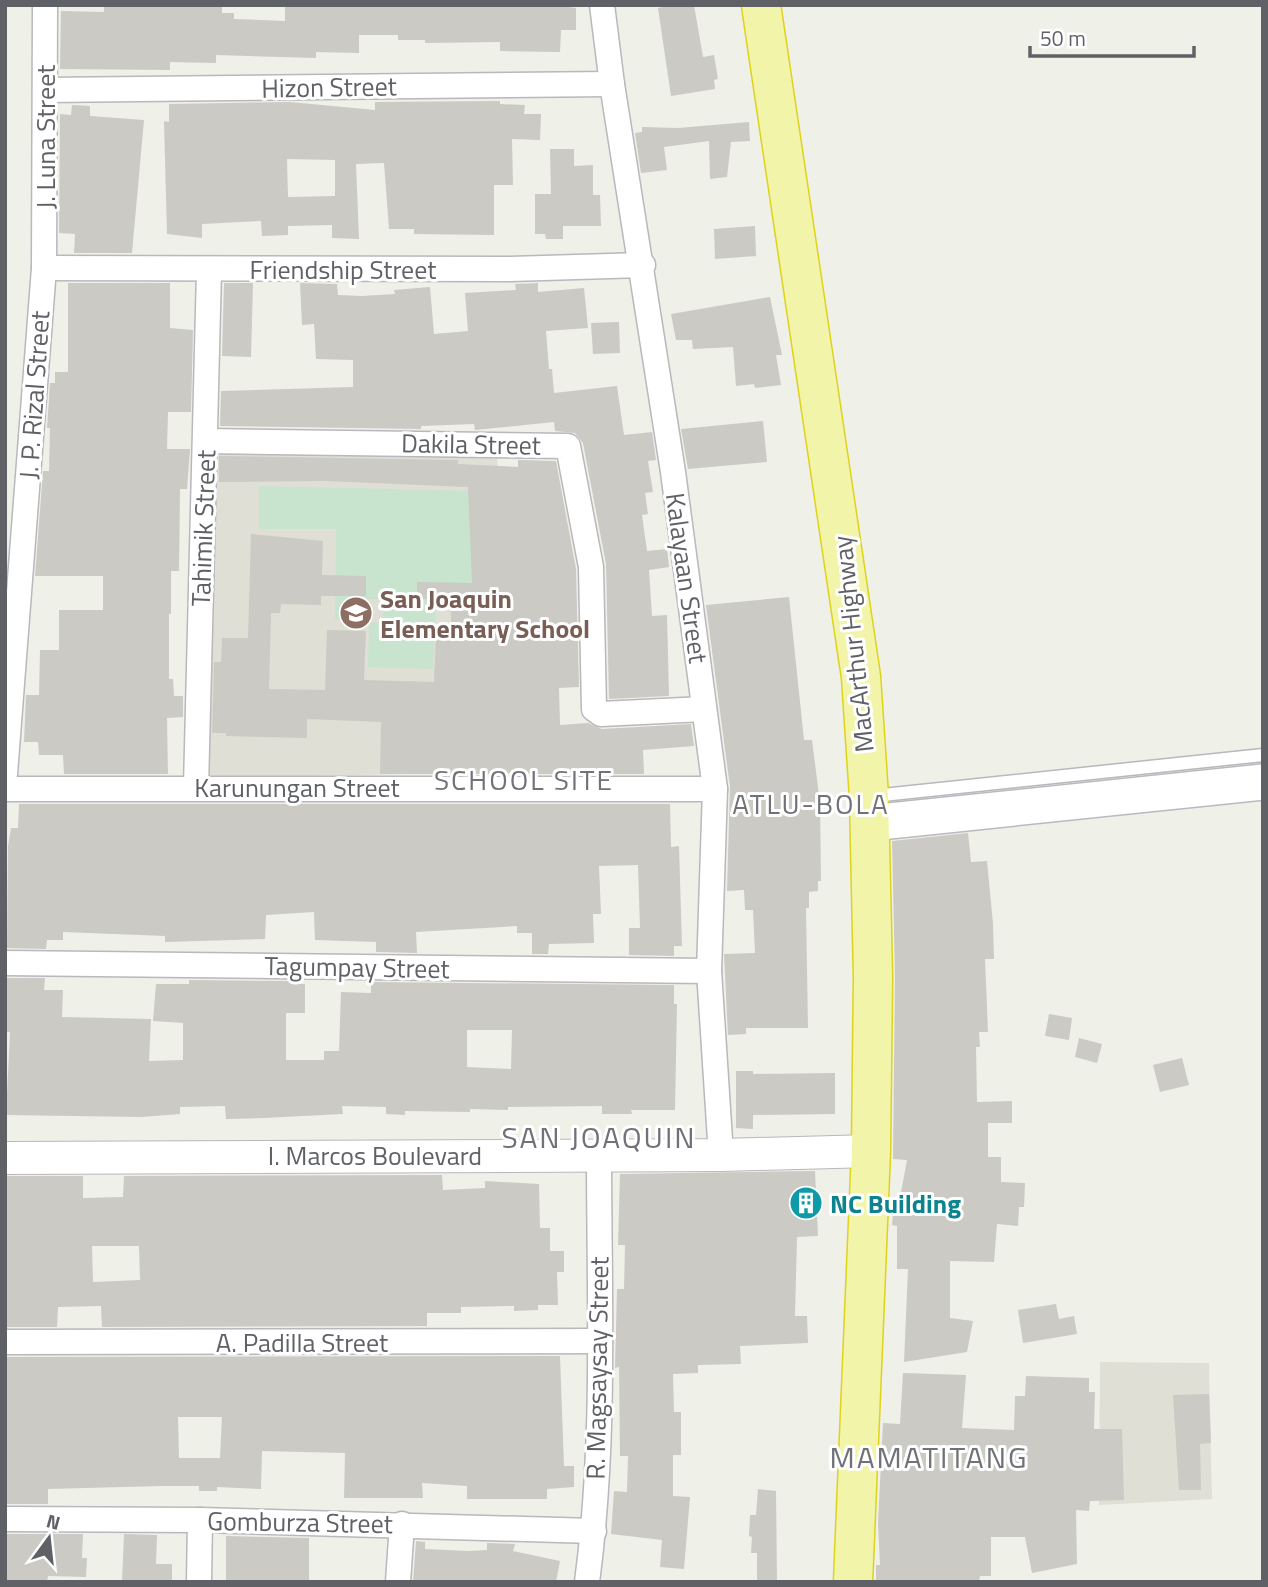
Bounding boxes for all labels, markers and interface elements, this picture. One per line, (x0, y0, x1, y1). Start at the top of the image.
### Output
scale bar (1030, 14, 1194, 58)
text: 50 m (1040, 22, 1086, 54)
street label: J. Luna Street (26, 65, 65, 209)
street label: Hizon Street (261, 66, 397, 108)
street label: Friendship Street (250, 250, 436, 289)
street label: J. P. Rizal Street (9, 309, 59, 481)
street label: Dakila Street (401, 423, 541, 465)
street label: Tahimik Street (181, 449, 225, 607)
street label: Kalayaan Street (656, 490, 718, 666)
street label: MacArthur Highway (822, 534, 884, 754)
place label: San Joaquin Elementary School (380, 579, 590, 648)
school or university icon: San Joaquin Elementary School (337, 594, 375, 632)
district label: SCHOOL SITE (434, 758, 614, 801)
street label: Karunungan Street (194, 768, 400, 807)
district label: ATLU-BOLA (732, 782, 890, 825)
street label: Tagumpay Street (264, 946, 450, 988)
district label: SAN JOAQUIN (501, 1114, 697, 1160)
street label: I. Marcos Boulevard (268, 1136, 482, 1175)
building icon: NC Building (787, 1184, 825, 1222)
place label: NC Building (830, 1184, 961, 1223)
street label: R. Magsaysay Street (576, 1256, 618, 1480)
street label: A. Padilla Street (216, 1323, 388, 1362)
district label: MAMATITANG (830, 1434, 1028, 1480)
street label: Gomburza Street (207, 1501, 393, 1543)
north arrow (14, 1503, 84, 1573)
text: N (43, 1505, 64, 1537)

